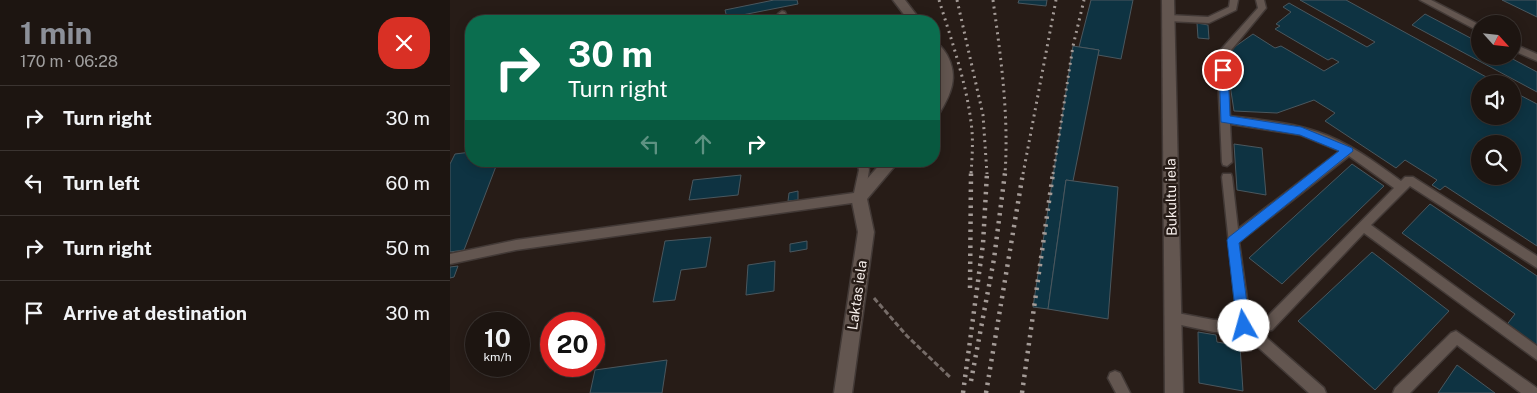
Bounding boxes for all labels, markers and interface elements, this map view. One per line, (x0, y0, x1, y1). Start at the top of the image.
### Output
text: 1 min (20, 15, 92, 51)
north arrow (1471, 15, 1521, 65)
map controls (1471, 15, 1521, 185)
button: close (378, 17, 430, 69)
text: 30 m (568, 34, 653, 75)
icon: right (485, 35, 550, 100)
pin (1202, 49, 1244, 91)
text: 170 m · 06:28 (20, 52, 118, 71)
icon: arrive (1209, 56, 1237, 84)
button: sound (1471, 75, 1521, 125)
text: Turn right (568, 76, 668, 102)
icon: right (20, 104, 48, 132)
text: Turn right (63, 107, 152, 129)
text: 30 m (385, 107, 430, 129)
icon: left (636, 130, 664, 158)
icon: ahead (689, 130, 717, 158)
icon: right (742, 130, 770, 158)
button: search (1471, 135, 1521, 185)
street label: Bukultu iela (1162, 158, 1180, 236)
icon: left (20, 169, 48, 197)
text: Turn left (63, 172, 140, 194)
text: 60 m (386, 172, 430, 194)
icon: right (20, 234, 48, 262)
text: Turn right (63, 237, 152, 259)
text: 50 m (385, 237, 430, 259)
street label: Laktas iela (844, 259, 870, 331)
icon: arrive (20, 299, 48, 327)
position arrow (1217, 299, 1269, 351)
text: Arrive at destination (63, 302, 247, 324)
text: 30 m (385, 302, 430, 324)
speed limit sign: 20 (540, 312, 605, 377)
text: 10 (484, 323, 511, 353)
text: km/h (483, 350, 512, 364)

